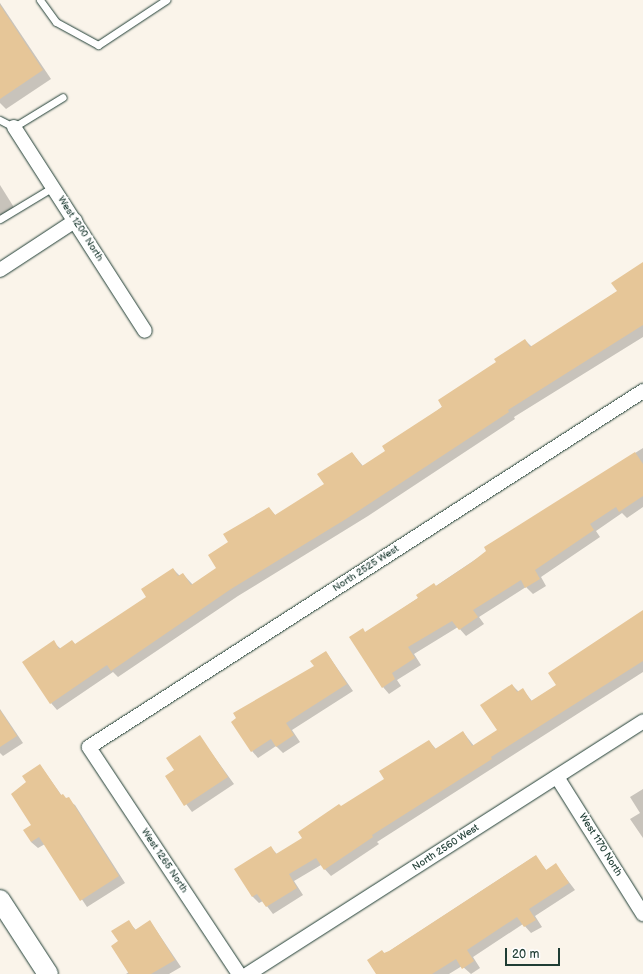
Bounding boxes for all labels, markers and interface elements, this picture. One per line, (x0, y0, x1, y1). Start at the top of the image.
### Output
street label: West 1200 North (55, 194, 105, 264)
street label: North 2525 West (331, 543, 401, 595)
street label: West 1170 North (576, 811, 624, 879)
street label: North 2560 West (410, 822, 482, 874)
street label: West 1265 North (138, 827, 190, 895)
scale bar (507, 940, 562, 966)
text: 20 m (512, 947, 539, 962)

